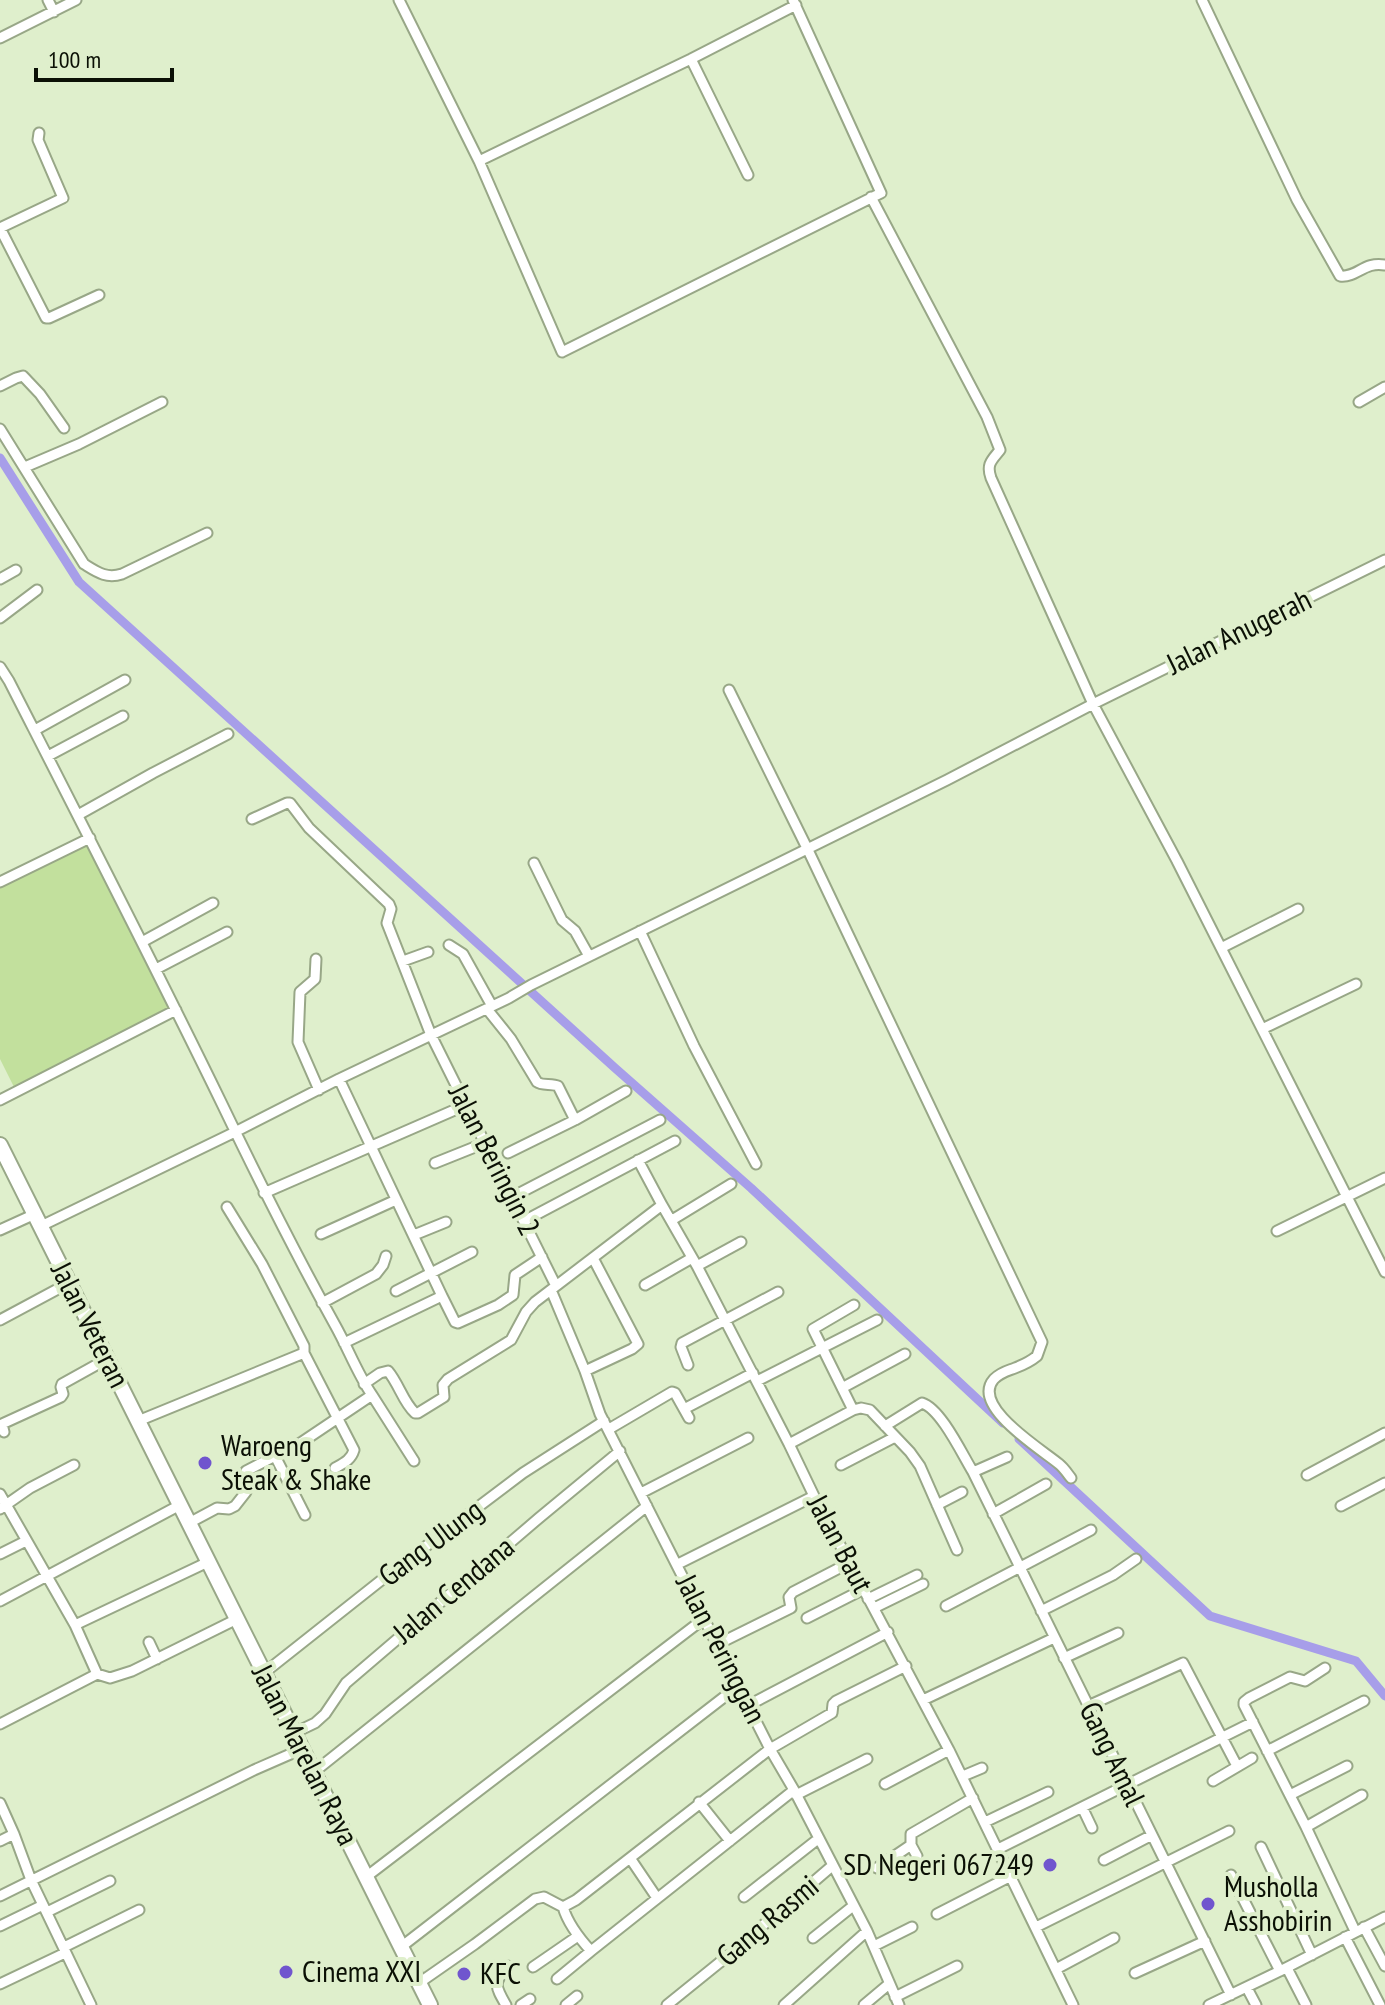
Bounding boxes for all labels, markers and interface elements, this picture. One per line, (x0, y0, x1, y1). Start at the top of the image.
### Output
scale bar (36, 32, 172, 82)
text: 100 m (48, 44, 101, 75)
street label: Jalan Anugerah (1159, 579, 1317, 683)
street label: Jalan Beringin 2 (440, 1076, 550, 1242)
street label: Jalan Veteran (43, 1254, 140, 1394)
place label: Waroeng Steak & Shake (221, 1425, 371, 1498)
marker: Waroeng Steak & Shake (196, 1454, 214, 1472)
street label: Jalan Baut (799, 1487, 884, 1600)
street label: Gang Ulung (370, 1490, 490, 1594)
street label: Jalan Cendana (384, 1527, 522, 1651)
street label: Jalan Peringgan (668, 1566, 776, 1729)
street label: Jalan Marelan Raya (244, 1657, 369, 1851)
street label: Gang Amal (1071, 1695, 1155, 1812)
place label: SD Negeri 067249 (843, 1844, 1034, 1883)
marker: SD Negeri 067249 (1041, 1856, 1059, 1874)
street label: Gang Rasmi (708, 1866, 826, 1974)
place label: Musholla Asshobirin (1224, 1866, 1332, 1939)
marker: Musholla Asshobirin (1199, 1895, 1217, 1913)
place label: Cinema XXI (302, 1951, 421, 1990)
place label: KFC (480, 1953, 521, 1992)
marker: Cinema XXI (277, 1963, 295, 1981)
marker: KFC (455, 1965, 473, 1983)

